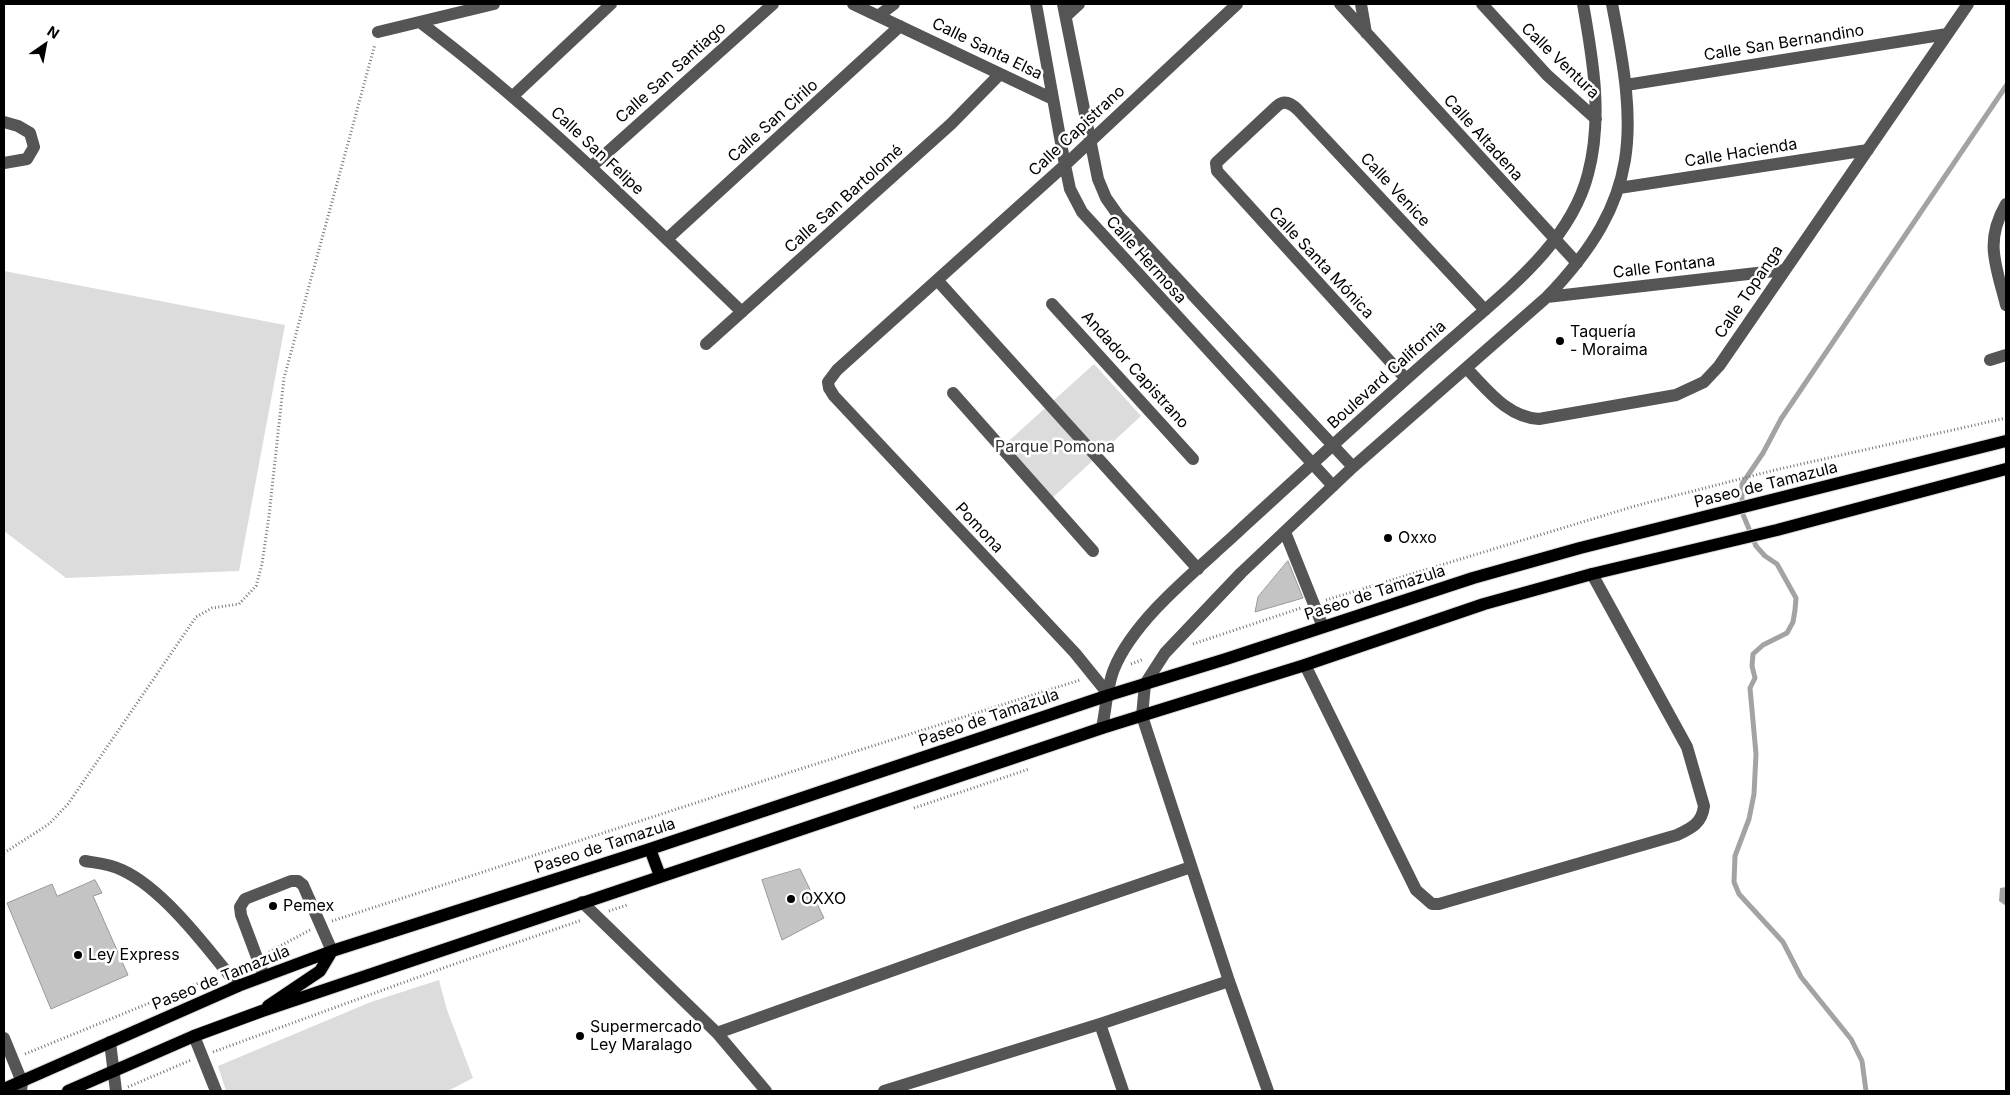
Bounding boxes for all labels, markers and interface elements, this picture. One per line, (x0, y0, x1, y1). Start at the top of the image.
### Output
street label: Calle Santa Elsa (929, 14, 1045, 84)
street label: Calle San Santiago (612, 18, 730, 128)
street label: Calle Ventura (1517, 19, 1603, 103)
north arrow (20, 20, 70, 70)
street label: Calle San Bernandino (1702, 21, 1866, 65)
text: N (44, 22, 63, 42)
street label: Calle San Cirilo (724, 76, 822, 166)
street label: Calle Capistrano (1025, 82, 1129, 180)
street label: Calle Altadena (1439, 91, 1527, 185)
street label: Calle San Felipe (546, 103, 648, 199)
street label: Calle Hacienda (1683, 135, 1799, 171)
street label: Calle San Bartolomé (781, 141, 907, 257)
street label: Calle Venice (1356, 149, 1434, 231)
street label: Calle Santa Mónica (1264, 203, 1378, 323)
street label: Calle Hermosa (1102, 212, 1190, 308)
street label: Calle Topanga (1711, 242, 1787, 342)
street label: Calle Fontana (1612, 251, 1716, 283)
street label: Andador Capistrano (1077, 307, 1193, 433)
street label: Boulevard California (1324, 317, 1450, 433)
place label: Taquería - Moraima (1570, 322, 1648, 360)
marker: Taquería - Moraima (1554, 335, 1566, 347)
park label: Parque Pomona (995, 437, 1115, 457)
street label: Paseo de Tamazula (1692, 458, 1840, 512)
street label: Pomona (951, 499, 1007, 557)
place label: Oxxo (1398, 528, 1437, 548)
marker: Oxxo (1382, 532, 1394, 544)
street label: Paseo de Tamazula (1302, 561, 1448, 625)
street label: Paseo de Tamazula (916, 685, 1062, 751)
street label: Paseo de Tamazula (532, 814, 678, 878)
place label: OXXO (801, 889, 846, 909)
marker: OXXO (785, 893, 797, 905)
place label: Pemex (283, 896, 334, 916)
marker: Pemex (267, 900, 279, 912)
street label: Paseo de Tamazula (149, 942, 293, 1014)
place label: Ley Express (88, 945, 180, 965)
marker: Ley Express (72, 949, 84, 961)
place label: Supermercado Ley Maralago (590, 1017, 702, 1055)
marker: Supermercado Ley Maralago (574, 1030, 586, 1042)

